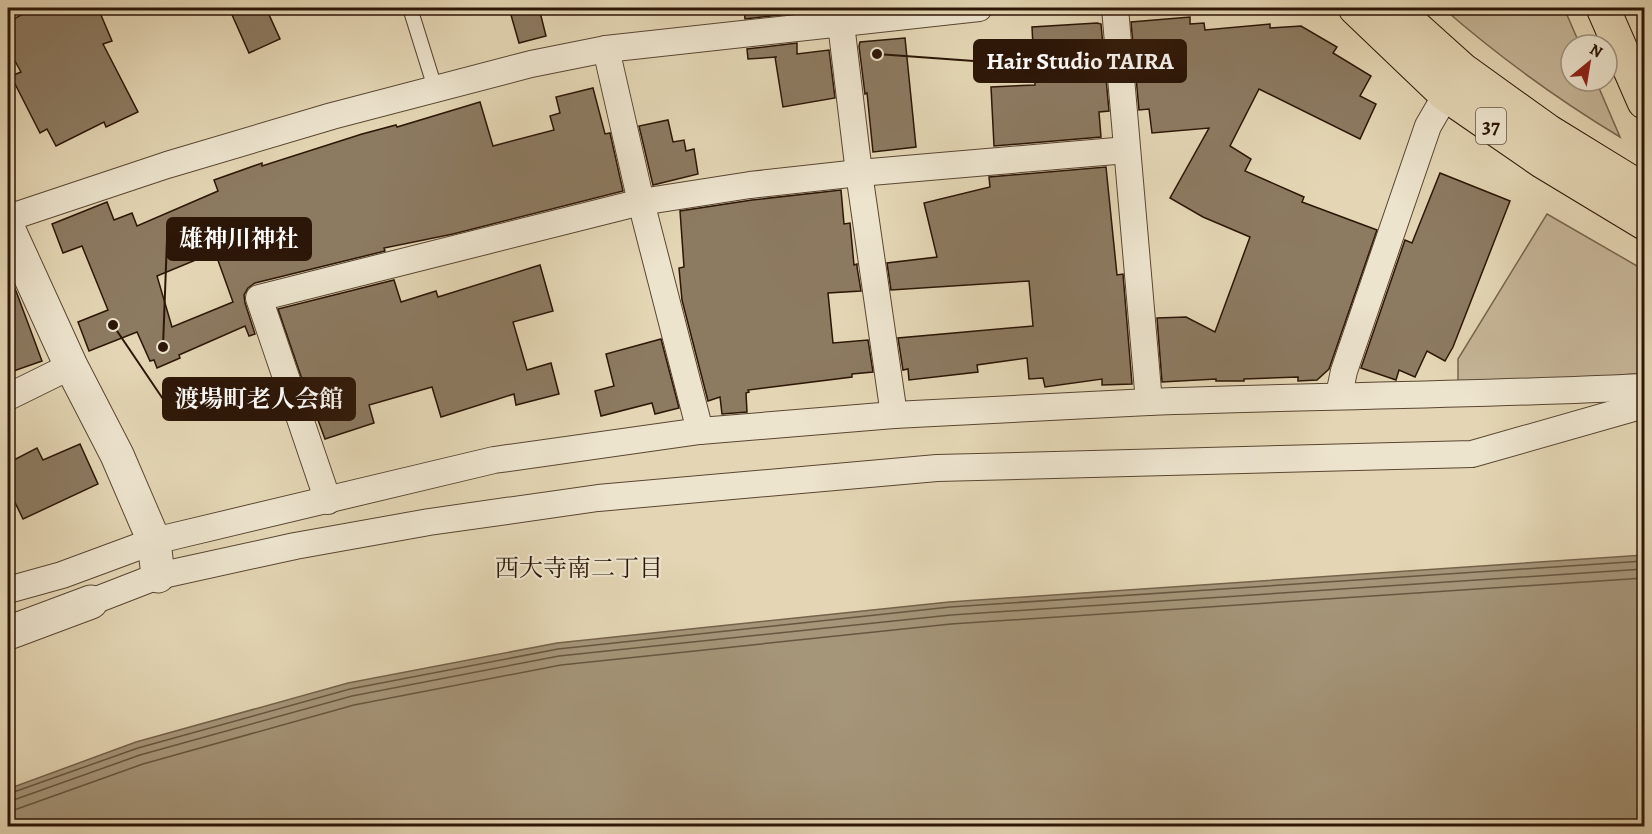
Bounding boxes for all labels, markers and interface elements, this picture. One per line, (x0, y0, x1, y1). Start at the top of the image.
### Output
north arrow (1559, 33, 1619, 93)
text: N (1585, 38, 1607, 63)
callout: Hair Studio TAIRA (974, 40, 1186, 82)
text: Hair Studio TAIRA (986, 45, 1175, 77)
road number: 37 (1476, 108, 1506, 144)
callout: 雄神川神社 (167, 218, 311, 260)
text: 雄神川神社 (179, 223, 299, 255)
callout: 渡場町老人会館 (163, 378, 355, 420)
text: 渡場町老人会館 (175, 383, 343, 415)
district label: 西大寺南二丁目 (495, 552, 663, 584)

